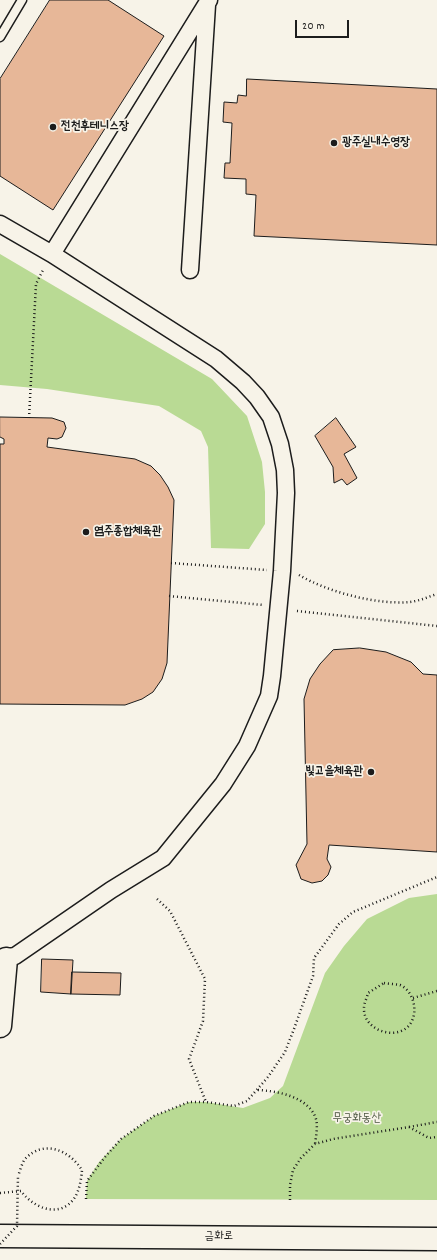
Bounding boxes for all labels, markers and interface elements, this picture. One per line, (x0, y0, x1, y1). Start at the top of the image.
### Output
scale bar (297, 12, 351, 38)
text: 20 m (302, 18, 325, 35)
place label: 전천후테니스장 (61, 120, 129, 134)
marker: 전천후테니스장 (48, 122, 58, 132)
place label: 광주실내수영장 (342, 136, 410, 150)
marker: 광주실내수영장 (329, 138, 339, 148)
place label: 염주종합체육관 (94, 525, 162, 539)
marker: 염주종합체육관 (81, 527, 91, 537)
place label: 빛고을체육관 (305, 765, 363, 779)
marker: 빛고을체육관 (366, 767, 376, 777)
park label: 무궁화동산 (333, 1112, 381, 1126)
street label: 금화로 (205, 1230, 233, 1244)

